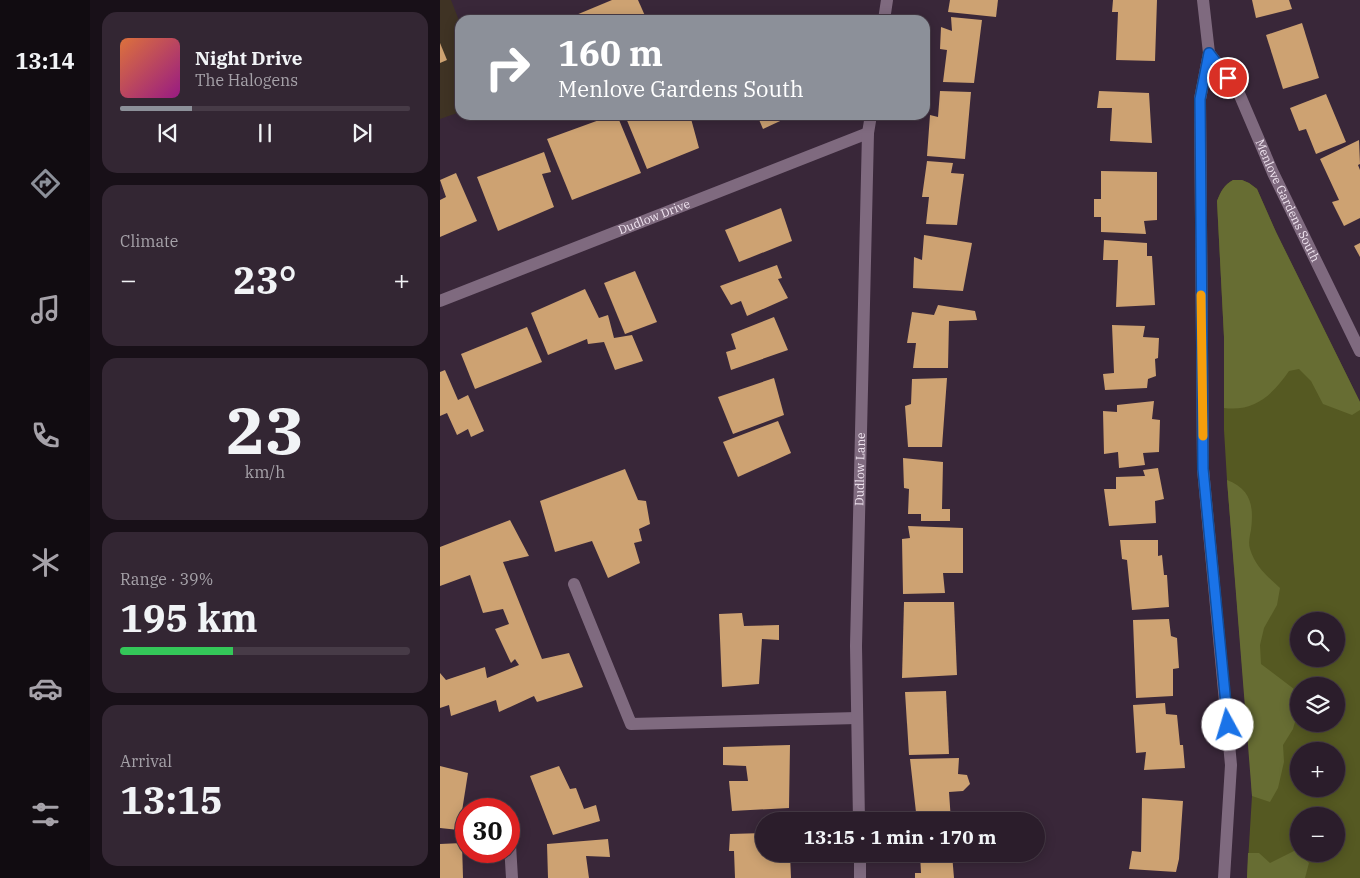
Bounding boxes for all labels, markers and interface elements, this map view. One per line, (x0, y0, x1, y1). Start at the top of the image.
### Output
text: 160 m (558, 30, 663, 76)
icon: right (475, 35, 540, 100)
text: 13:14 (15, 46, 75, 75)
text: Night Drive (195, 46, 303, 70)
pin (1207, 57, 1249, 99)
icon: arrive (1214, 64, 1242, 92)
text: The Halogens (195, 70, 298, 90)
text: Menlove Gardens South (558, 74, 804, 103)
icon: previous (154, 119, 182, 147)
icon: pause (251, 119, 279, 147)
icon: next (348, 119, 376, 147)
street label: Menlove Gardens South (1252, 137, 1323, 265)
icon: directions (28, 166, 63, 201)
street label: Dudlow Drive (616, 196, 692, 237)
text: Climate (120, 231, 178, 251)
text: 23° (233, 255, 297, 304)
text: − (120, 261, 137, 298)
text: + (393, 261, 410, 298)
icon: music (28, 292, 63, 327)
text: 23 (226, 387, 304, 472)
icon: phone (28, 418, 63, 453)
street label: Dudlow Lane (851, 432, 868, 506)
text: km/h (245, 462, 285, 482)
icon: climate (28, 545, 63, 580)
text: Range · 39% (120, 569, 213, 589)
text: 195 km (120, 593, 258, 642)
map controls (1290, 612, 1345, 862)
button: search (1290, 612, 1345, 667)
icon: car (28, 671, 63, 706)
button: layers (1290, 677, 1345, 732)
position arrow (1201, 698, 1253, 750)
button: + (1290, 742, 1345, 797)
text: Arrival (120, 751, 172, 771)
text: 13:15 (120, 775, 223, 824)
icon: filters (28, 797, 63, 832)
speed limit sign: 30 (455, 798, 520, 863)
button: − (1290, 807, 1345, 862)
text: 13:15 · 1 min · 170 m (804, 825, 996, 849)

